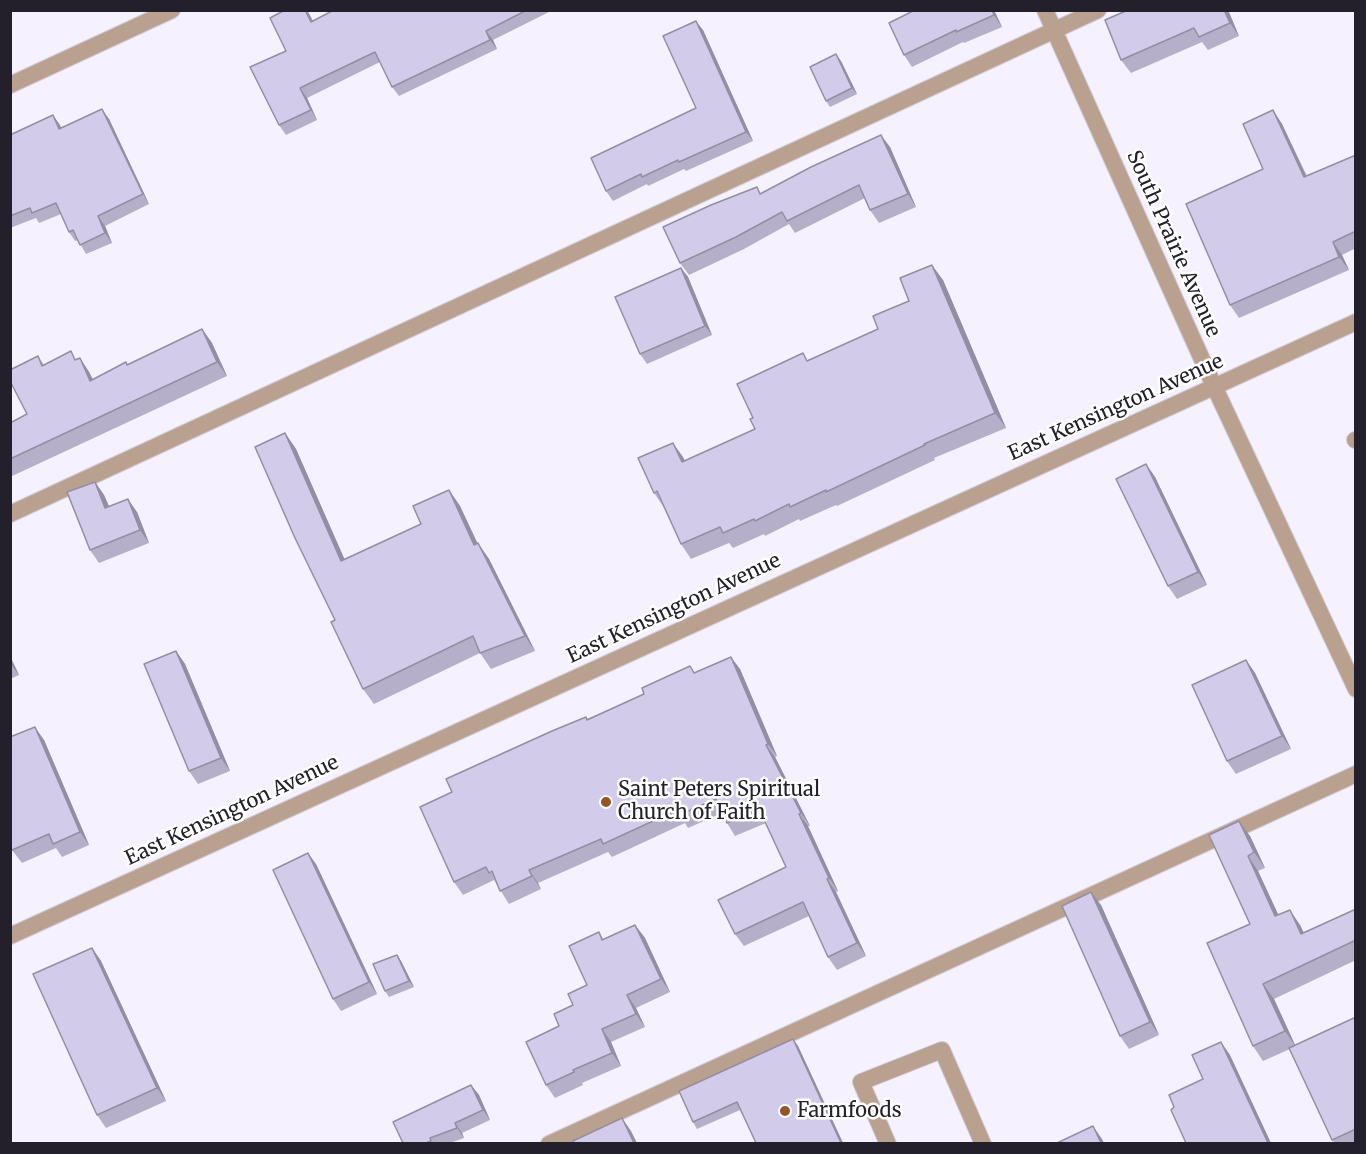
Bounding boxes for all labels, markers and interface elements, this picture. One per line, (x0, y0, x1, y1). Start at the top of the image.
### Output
street label: South Prairie Avenue (1121, 147, 1225, 341)
street label: East Kensington Avenue (1005, 350, 1227, 466)
street label: East Kensington Avenue (563, 549, 785, 669)
street label: East Kensington Avenue (121, 751, 343, 871)
place label: Saint Peters Spiritual Church of Faith (618, 778, 820, 825)
marker: Saint Peters Spiritual Church of Faith (599, 795, 613, 809)
place label: Farmfoods (797, 1099, 901, 1123)
marker: Farmfoods (778, 1104, 792, 1118)

